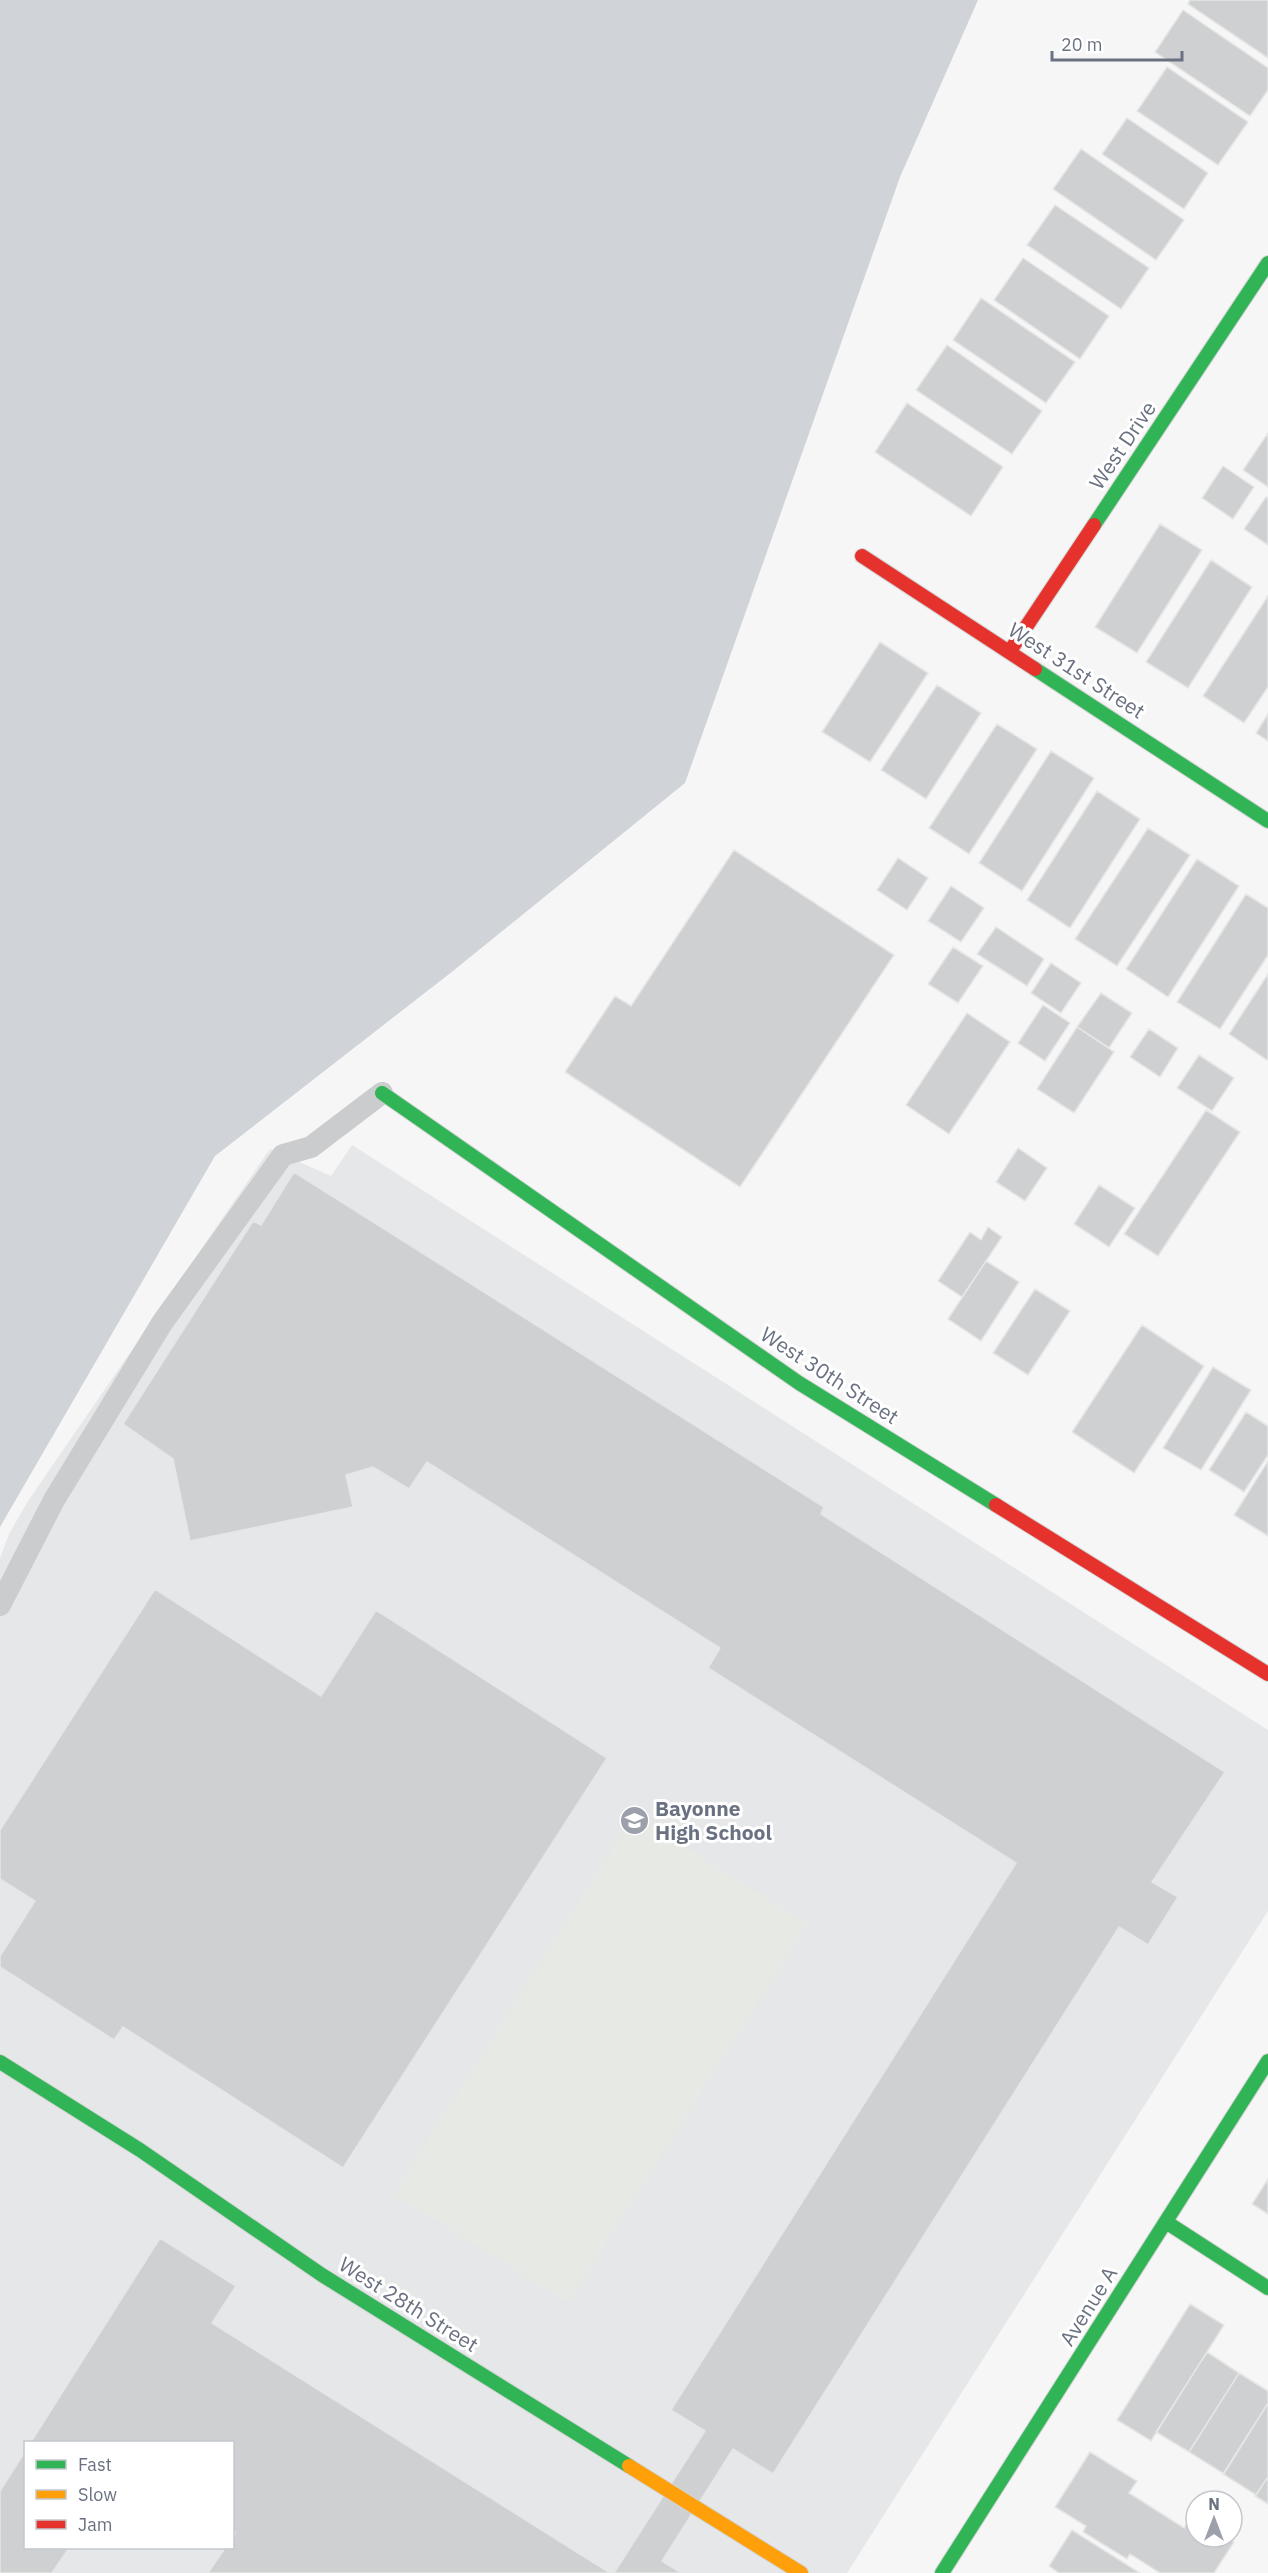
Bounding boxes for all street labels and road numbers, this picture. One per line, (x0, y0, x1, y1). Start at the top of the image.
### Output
street label: West Drive (1082, 395, 1162, 495)
street label: West 31st Street (1003, 615, 1151, 725)
street label: West 30th Street (756, 1320, 904, 1430)
street label: West 28th Street (334, 2250, 484, 2358)
street label: Avenue A (1053, 2261, 1123, 2351)

